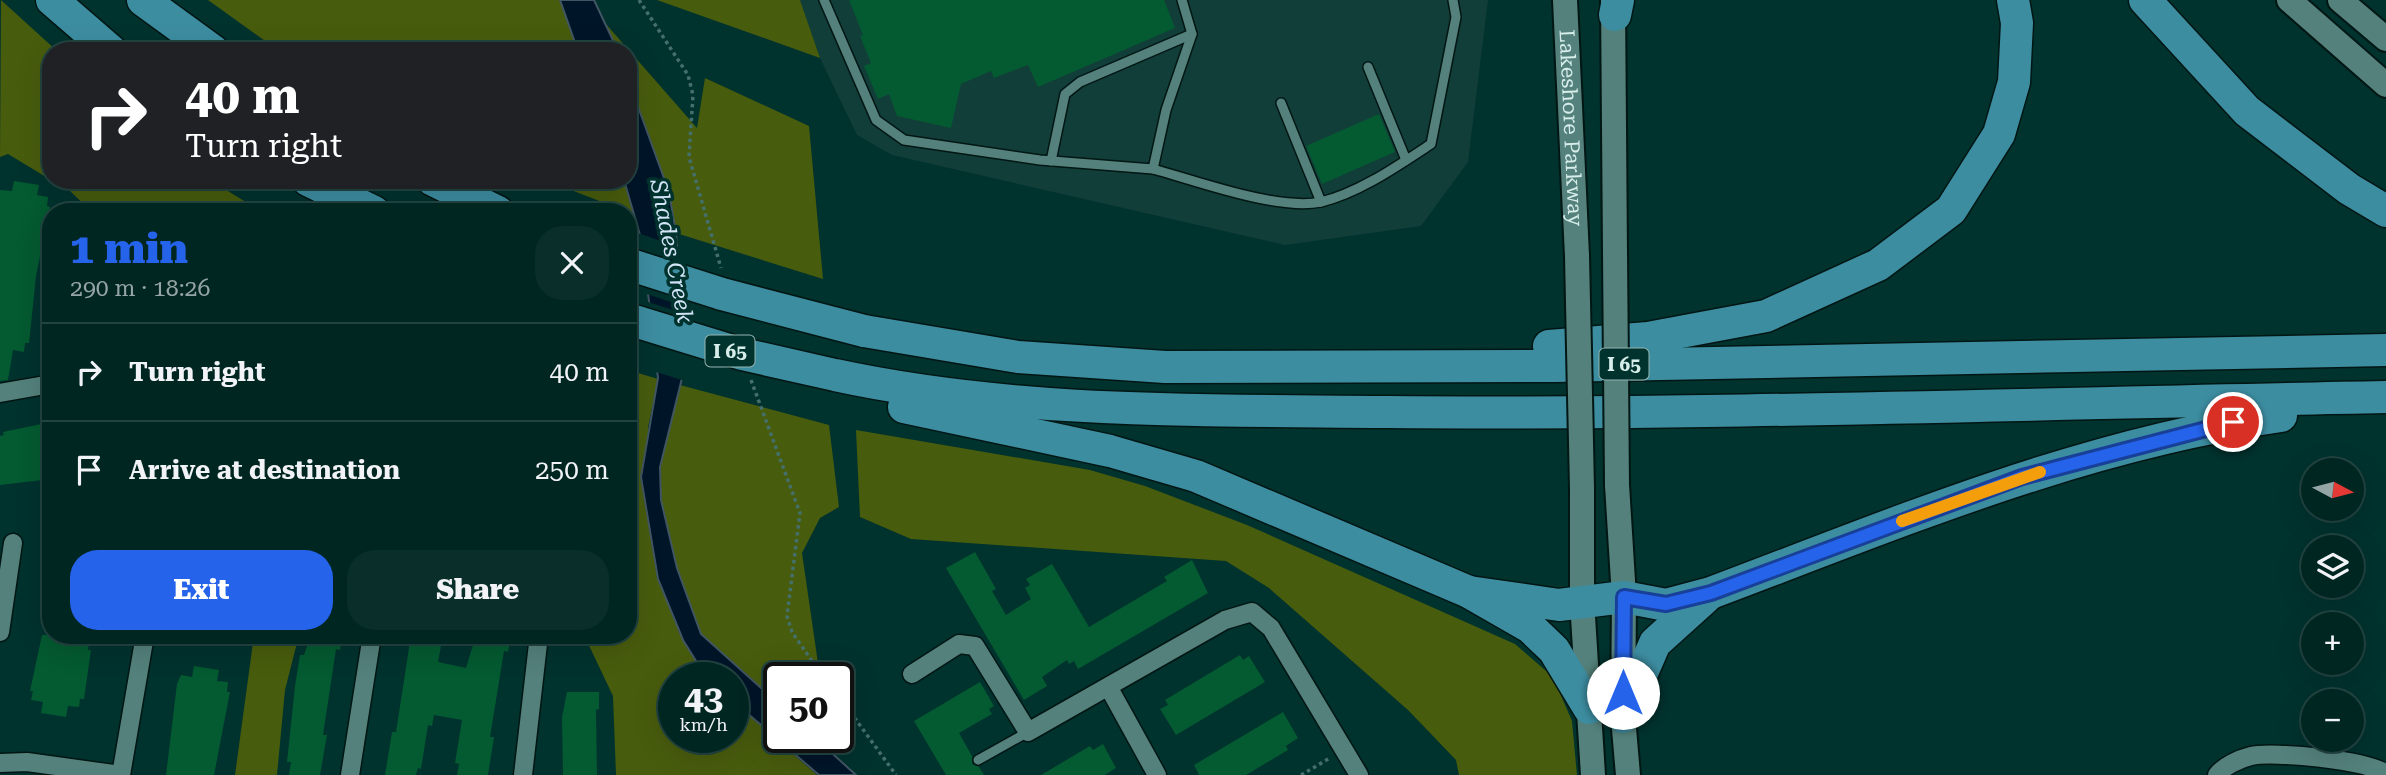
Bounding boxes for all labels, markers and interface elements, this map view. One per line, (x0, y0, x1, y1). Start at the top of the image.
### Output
street label: Lakeshore Parkway (1554, 29, 1588, 227)
text: 40 m (185, 68, 300, 125)
icon: right (70, 70, 161, 161)
text: Turn right (185, 127, 342, 165)
water label: Shades Creek (644, 176, 699, 326)
text: 1 min (70, 224, 188, 273)
button: close (535, 226, 609, 300)
text: 290 m · 18:26 (70, 275, 210, 302)
road number: I 65 (706, 336, 754, 366)
road number: I 65 (1600, 348, 1648, 380)
icon: right (70, 353, 108, 391)
text: Turn right (129, 357, 265, 387)
text: 40 m (550, 357, 609, 387)
pin (2203, 392, 2263, 452)
icon: arrive (2214, 403, 2252, 441)
icon: arrive (70, 451, 108, 489)
text: Arrive at destination (129, 455, 400, 485)
text: 250 m (535, 455, 609, 485)
north arrow (2301, 458, 2364, 522)
map controls (2301, 458, 2364, 752)
button: layers (2301, 535, 2364, 598)
button: Exit (70, 550, 333, 630)
button: Share (347, 550, 609, 630)
button: + (2301, 612, 2364, 675)
position arrow (1586, 656, 1660, 730)
speed limit sign: 50 (763, 662, 854, 753)
text: 43 (684, 678, 723, 719)
button: − (2301, 689, 2364, 752)
text: km/h (679, 714, 728, 735)

